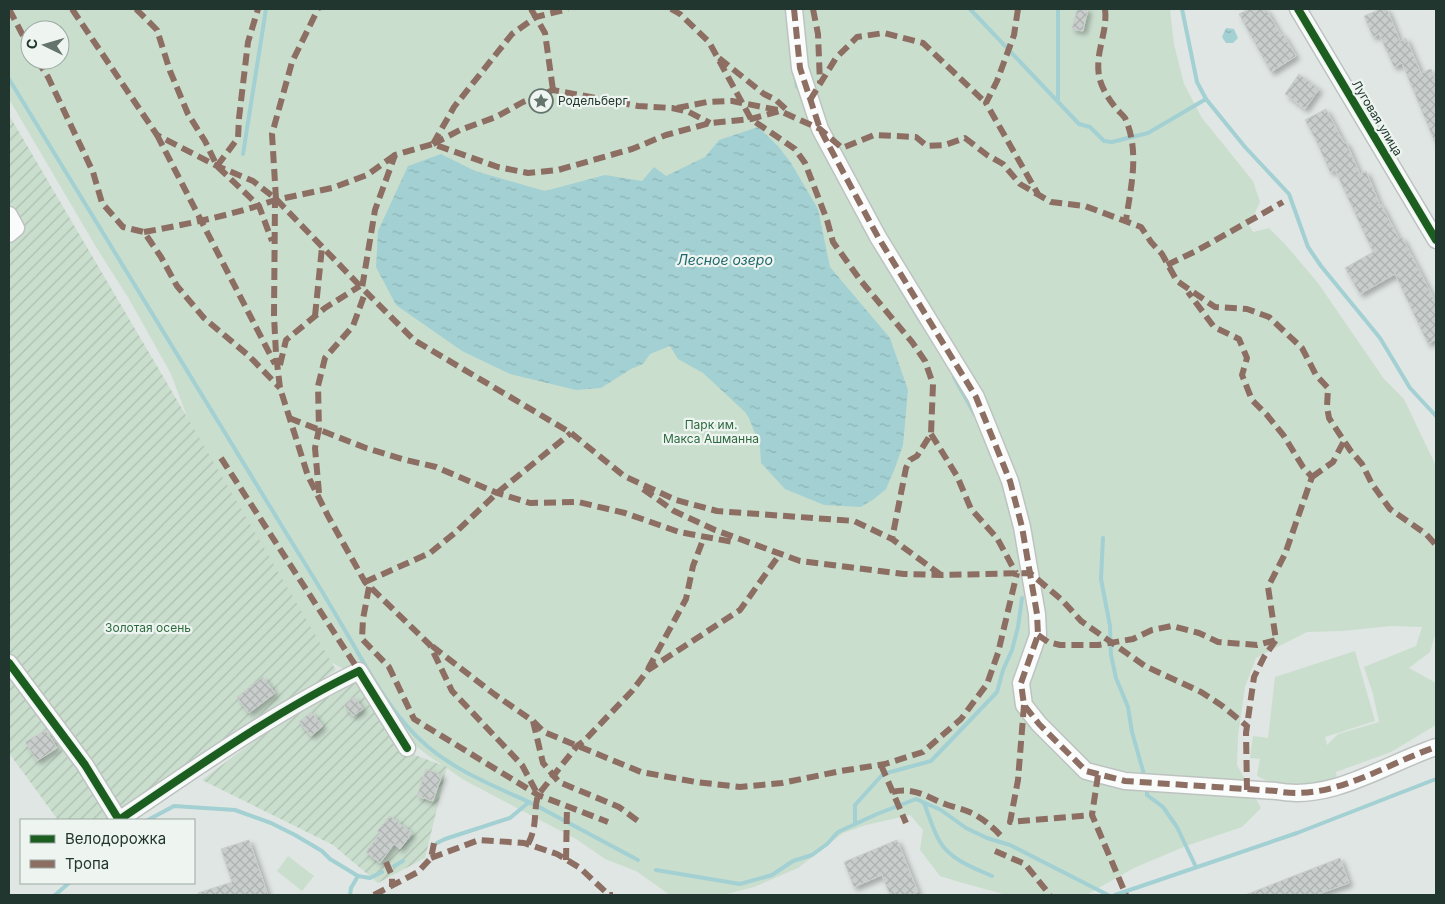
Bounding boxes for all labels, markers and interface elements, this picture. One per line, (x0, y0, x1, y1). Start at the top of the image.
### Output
north arrow (20, 20, 70, 70)
text: С (23, 38, 40, 50)
street label: Луговая улица (1349, 77, 1406, 158)
place icon: Родельберг (528, 88, 554, 114)
place label: Родельберг (558, 93, 628, 108)
water label: Лесное озеро (677, 251, 773, 268)
park label: Парк им. Макса Ашманна (663, 417, 759, 446)
park label: Золотая осень (105, 620, 191, 635)
legend (20, 819, 195, 884)
text: Велодорожка (65, 829, 166, 848)
text: Тропа (65, 854, 109, 873)

